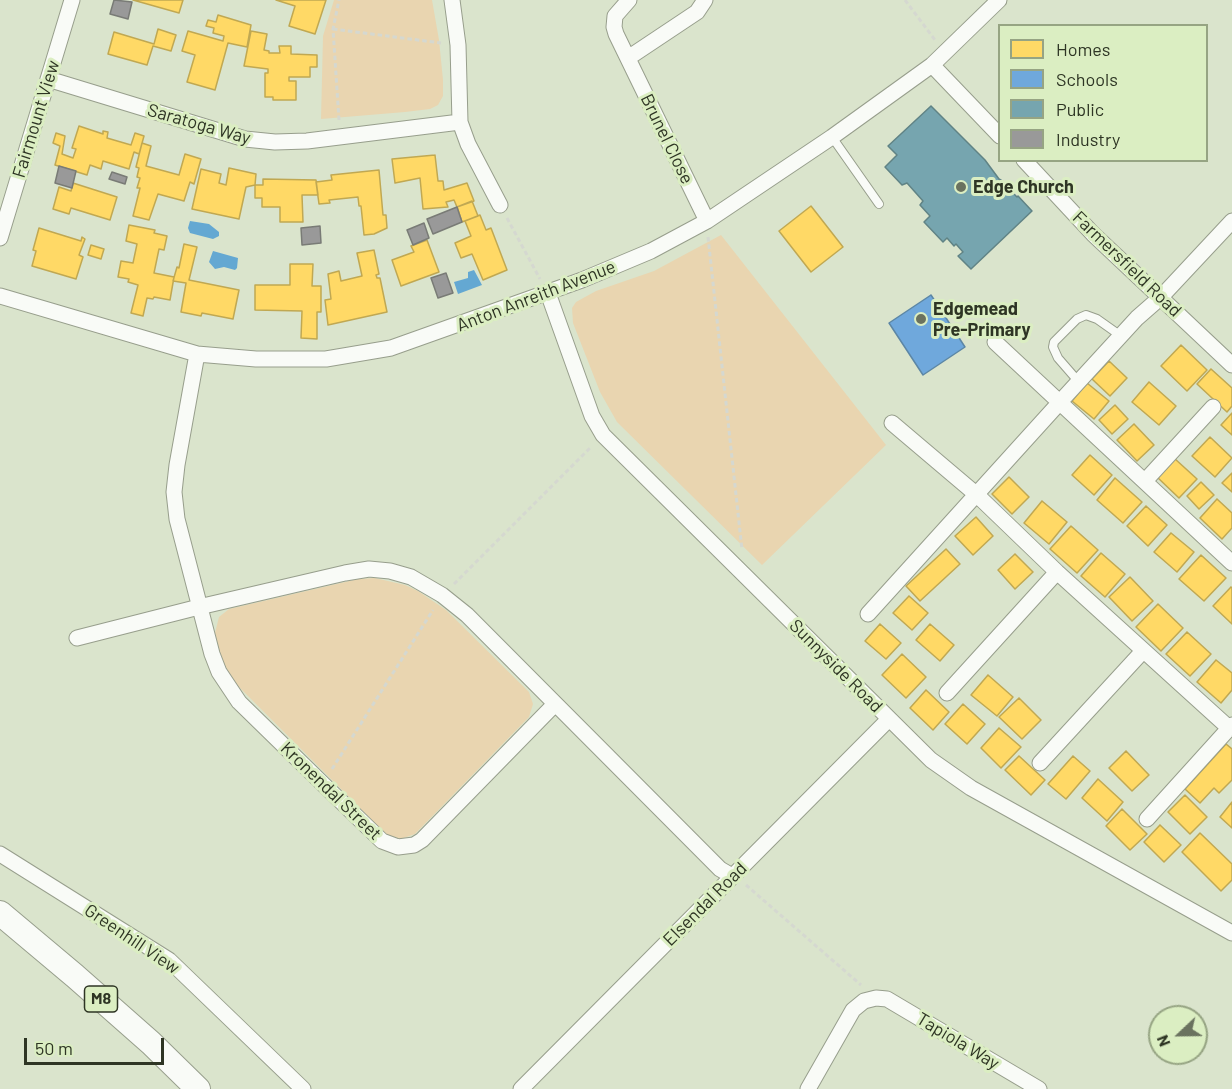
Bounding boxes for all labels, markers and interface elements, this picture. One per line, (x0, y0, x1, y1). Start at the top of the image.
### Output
legend (998, 24, 1208, 162)
text: Homes (1056, 38, 1110, 60)
street label: Fairmount View (8, 58, 64, 180)
text: Schools (1056, 68, 1118, 90)
street label: Brunel Close (636, 90, 698, 188)
text: Public (1056, 98, 1104, 120)
street label: Saratoga Way (145, 99, 253, 149)
text: Industry (1056, 128, 1120, 150)
place label: Edge Church (973, 176, 1074, 198)
marker: Edge Church (954, 180, 968, 194)
street label: Farmersfield Road (1068, 207, 1186, 321)
street label: Anton Anreith Avenue (454, 256, 618, 336)
place label: Edgemead Pre-Primary (933, 298, 1031, 340)
marker: Edgemead Pre-Primary (914, 312, 928, 326)
street label: Sunnyside Road (785, 615, 887, 717)
street label: Kronendal Street (276, 737, 386, 845)
street label: Elsendal Road (659, 858, 751, 950)
street label: Greenhill View (80, 899, 184, 979)
road number: M8 (84, 986, 118, 1012)
north arrow (1148, 1005, 1208, 1065)
street label: Tapiola Way (913, 1008, 1003, 1074)
scale bar (27, 1026, 166, 1064)
text: N (1152, 1033, 1174, 1050)
text: 50 m (35, 1037, 73, 1059)

